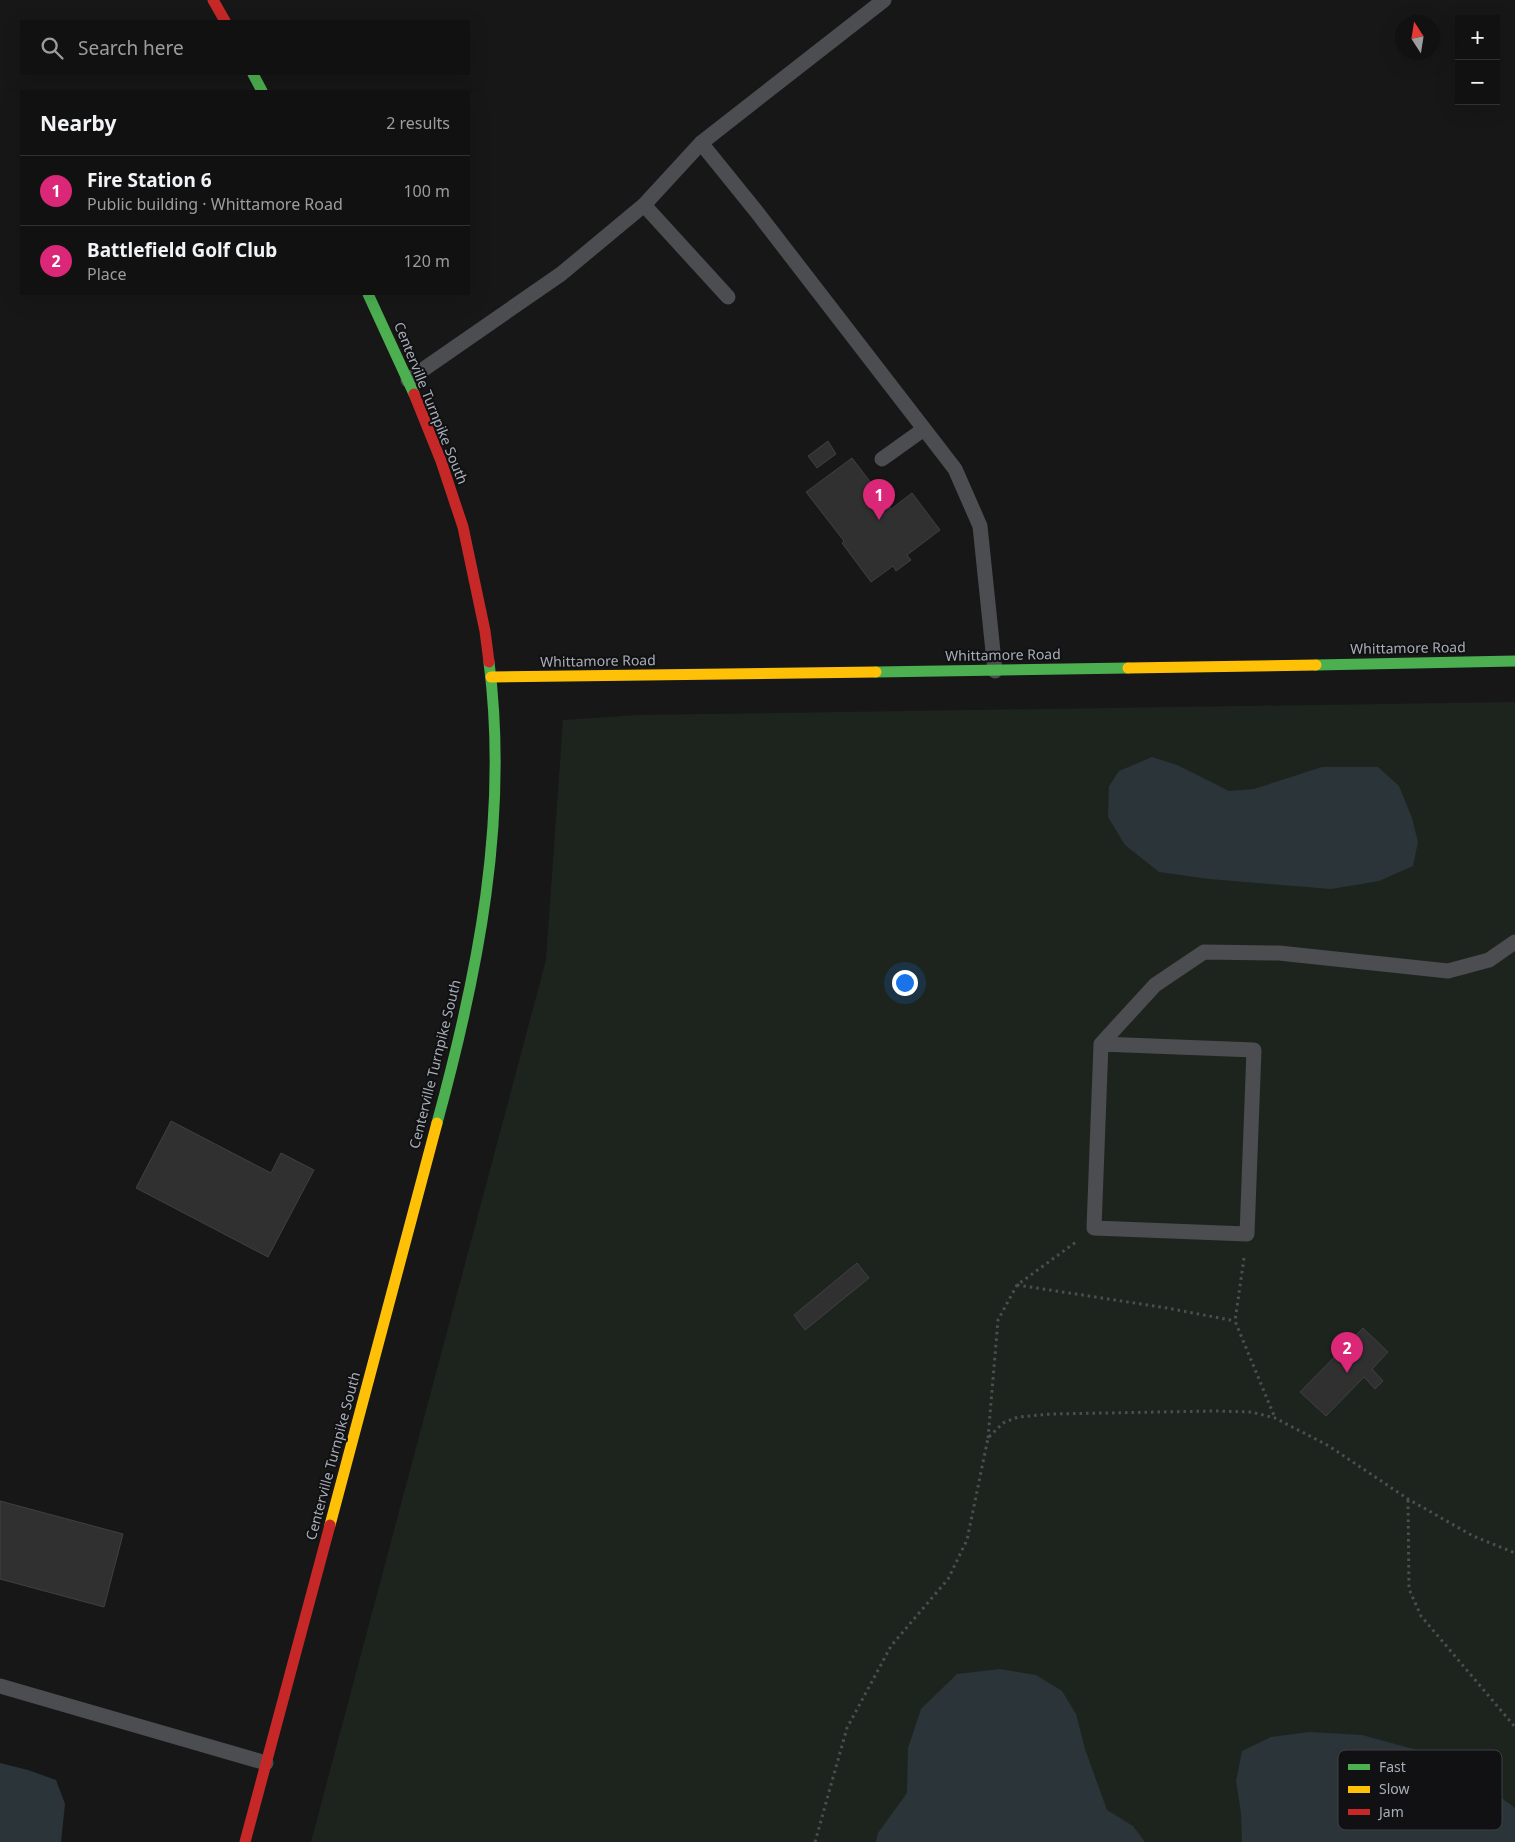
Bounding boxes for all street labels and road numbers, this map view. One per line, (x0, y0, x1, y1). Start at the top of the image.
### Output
street label: Centerville Turnpike South (390, 319, 473, 487)
street label: Whittamore Road (1350, 637, 1466, 658)
street label: Whittamore Road (945, 644, 1061, 665)
street label: Whittamore Road (540, 650, 656, 671)
street label: Centerville Turnpike South (404, 977, 465, 1150)
street label: Centerville Turnpike South (301, 1370, 364, 1542)

